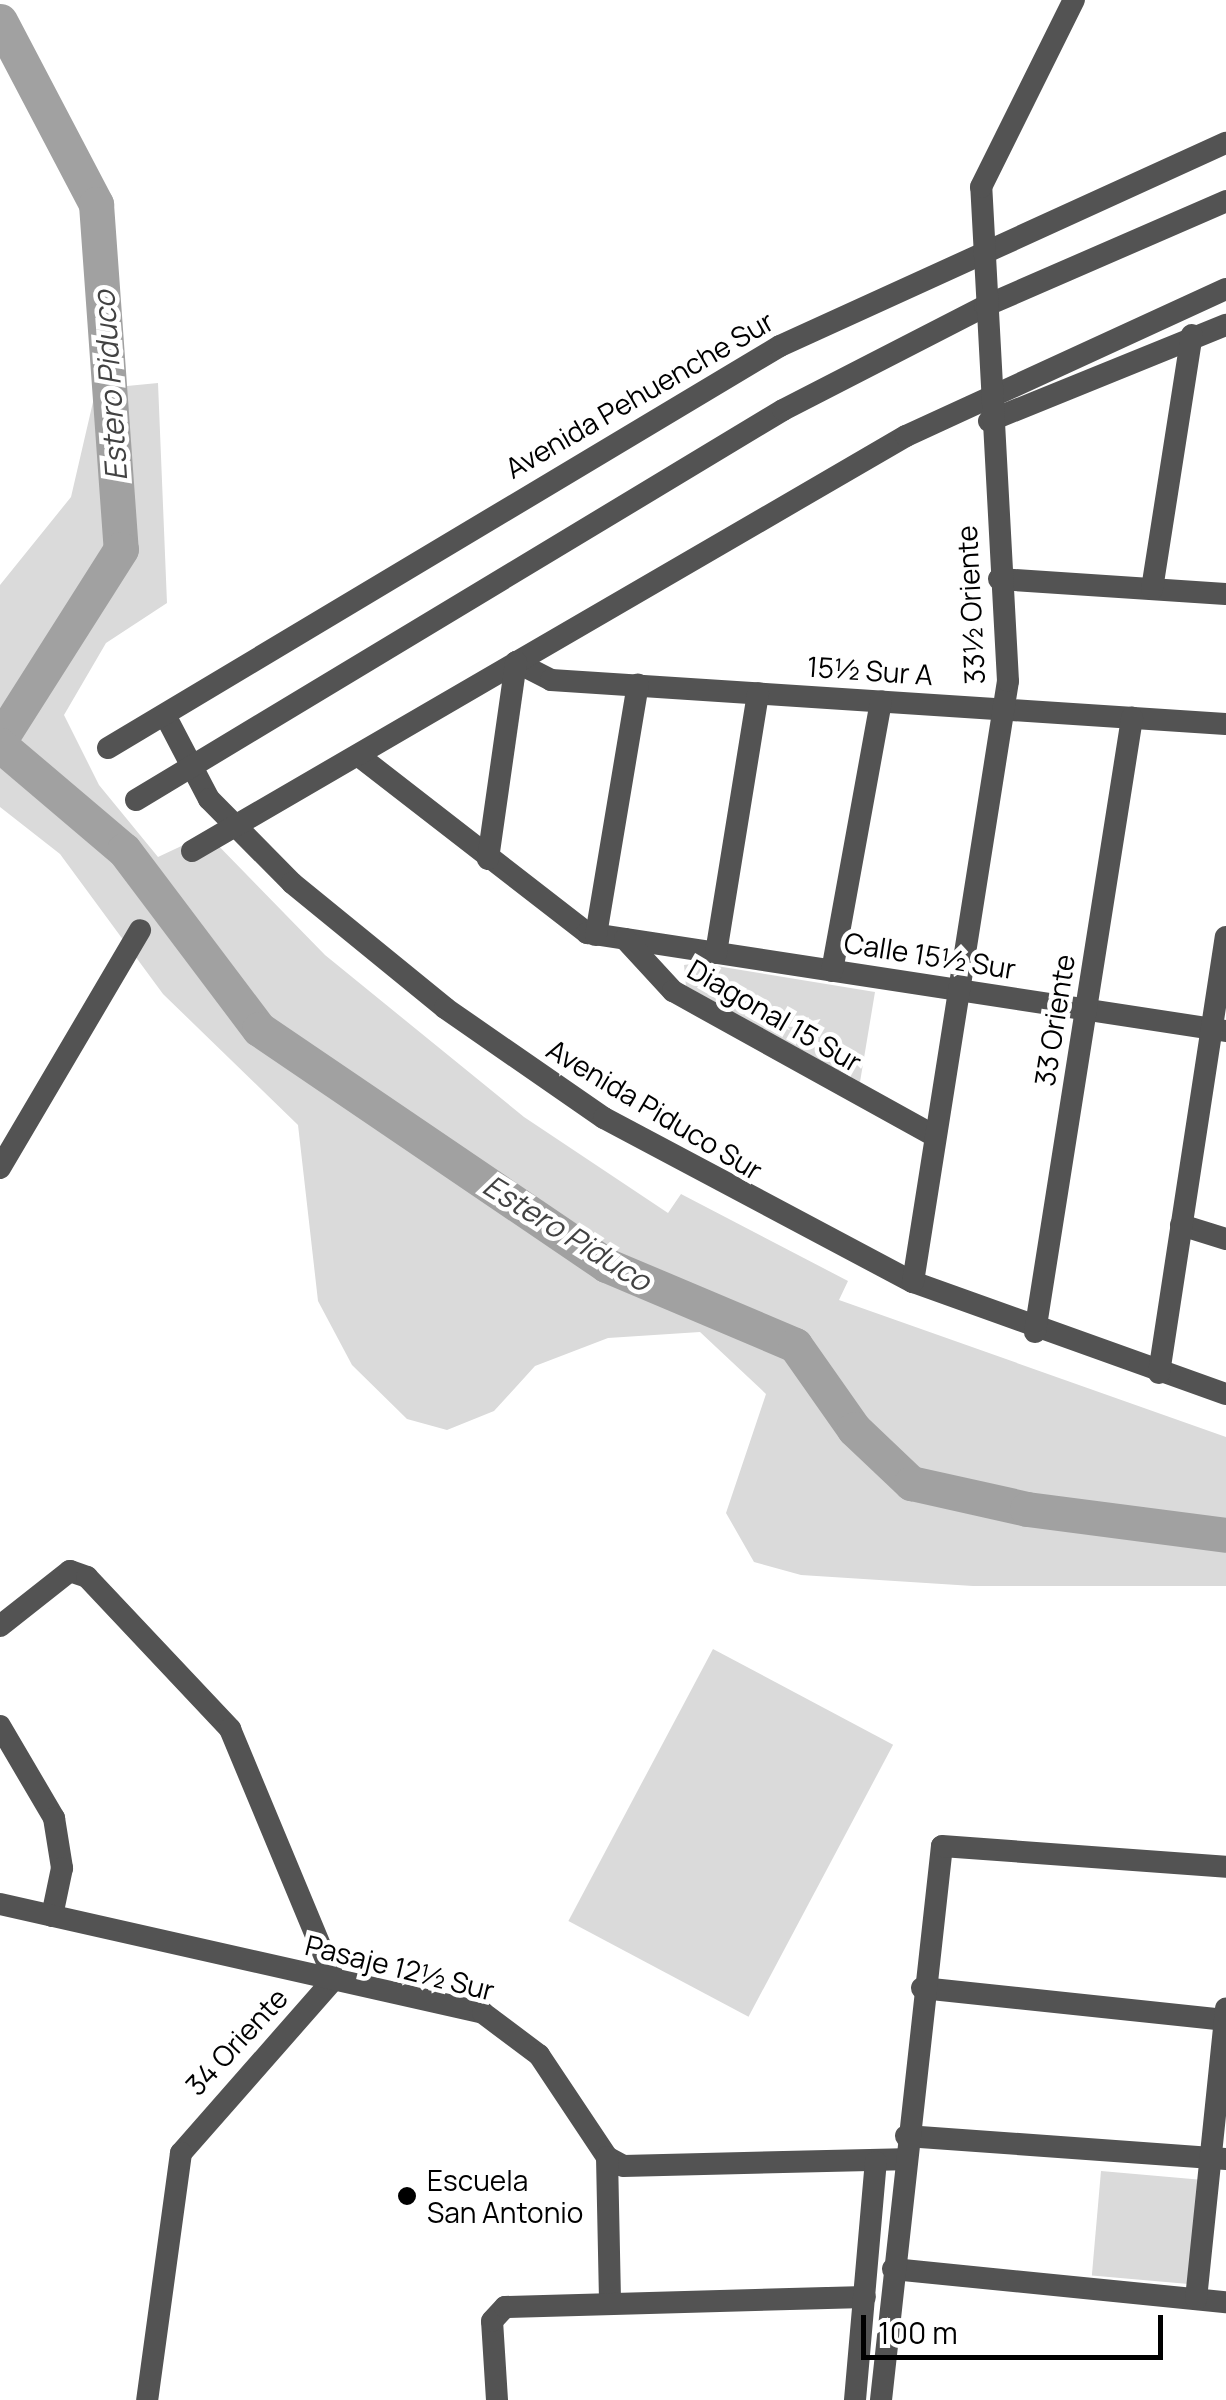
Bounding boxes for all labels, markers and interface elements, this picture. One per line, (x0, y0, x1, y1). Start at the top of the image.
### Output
water label: Estero Piduco (85, 290, 135, 482)
street label: Avenida Pehuenche Sur (499, 303, 779, 485)
street label: 33½ Oriente (949, 525, 991, 685)
street label: 15½ Sur A (806, 649, 934, 691)
street label: Calle 15½ Sur (842, 925, 1018, 985)
street label: Diagonal 15 Sur (682, 952, 868, 1078)
street label: 33 Oriente (1027, 952, 1081, 1088)
street label: Avenida Piduco Sur (541, 1031, 769, 1187)
water label: Estero Piduco (477, 1167, 657, 1299)
street label: Pasaje 12½ Sur (302, 1927, 498, 2007)
street label: 34 Oriente (178, 1981, 294, 2101)
place label: Escuela San Antonio (427, 2163, 583, 2229)
marker: Escuela San Antonio (396, 2185, 418, 2207)
scale bar (866, 2295, 1168, 2357)
text: 100 m (878, 2312, 958, 2353)

